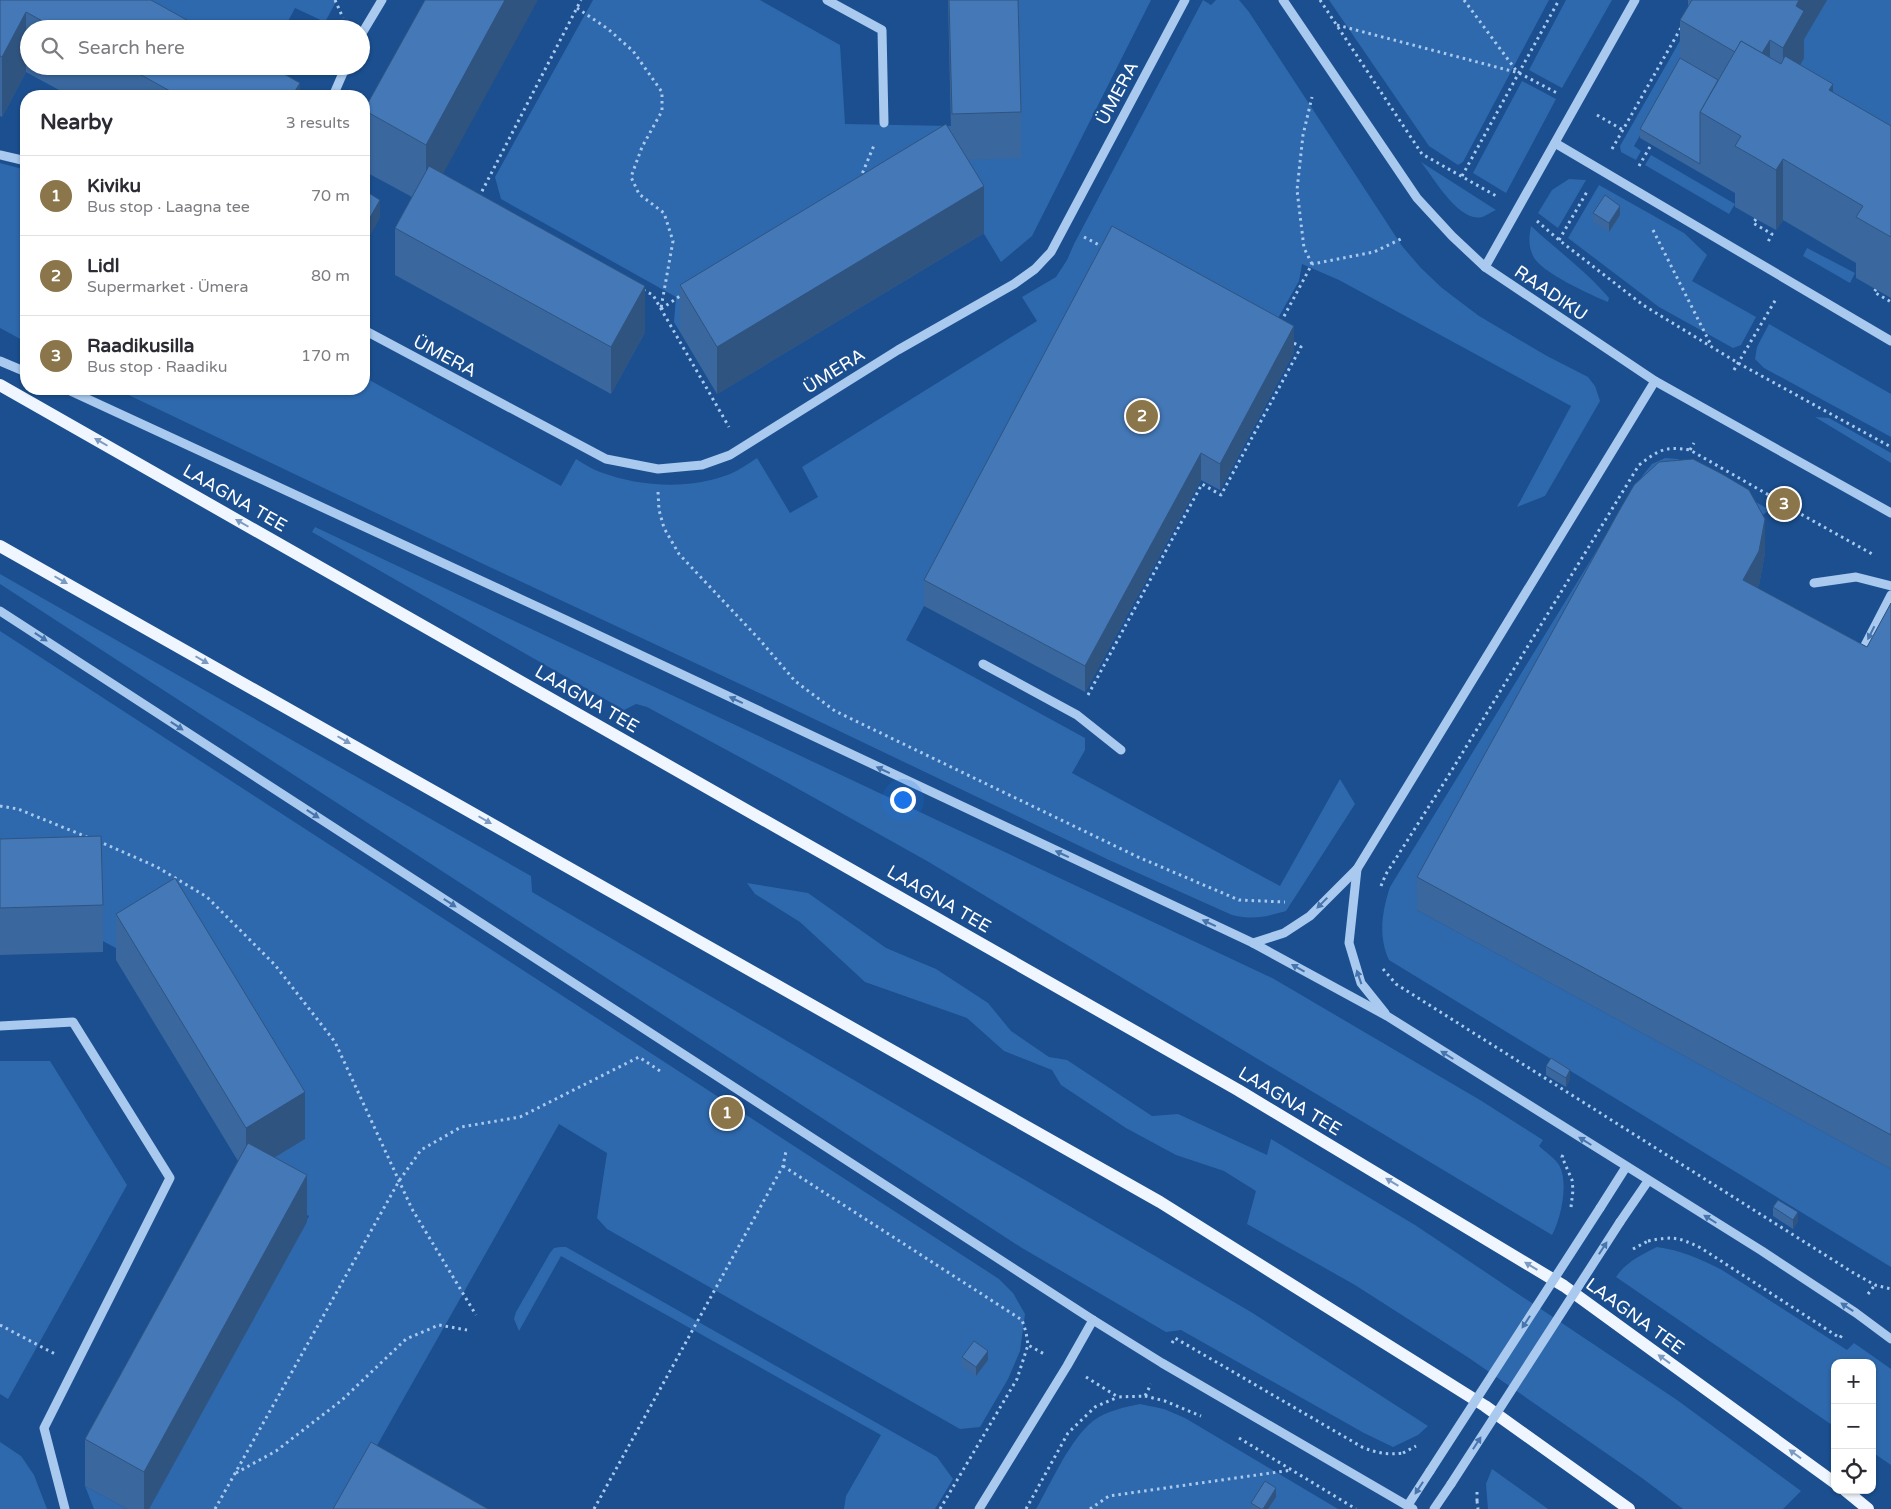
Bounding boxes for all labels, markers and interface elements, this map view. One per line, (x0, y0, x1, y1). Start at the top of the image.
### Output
search box (20, 20, 370, 75)
icon: search (38, 34, 66, 62)
text: Search here (78, 37, 185, 59)
street label: ÜMERA (1091, 57, 1143, 129)
text: Nearby (40, 110, 113, 135)
text: 3 results (286, 113, 350, 133)
text: Kiviku (87, 175, 141, 197)
text: 1 (51, 186, 61, 206)
text: 70 m (311, 186, 350, 206)
text: Bus stop · Laagna tee (87, 197, 250, 217)
text: Lidl (87, 255, 119, 277)
street label: RAADIKU (1510, 260, 1592, 326)
text: 2 (51, 266, 61, 286)
text: 80 m (311, 266, 350, 286)
text: Supermarket · Ümera (87, 277, 248, 297)
street label: ÜMERA (409, 330, 481, 382)
text: Raadikusilla (87, 335, 195, 357)
street label: ÜMERA (799, 343, 869, 399)
text: 3 (51, 346, 61, 366)
text: 170 m (301, 346, 350, 366)
text: Bus stop · Raadiku (87, 357, 227, 377)
pin: 2 (1126, 397, 1158, 435)
one-way arrow (94, 438, 107, 447)
street label: LAAGNA TEE (179, 459, 291, 537)
pin: 3 (1768, 485, 1800, 523)
one-way arrow (235, 518, 248, 527)
one-way arrow (54, 576, 68, 584)
one-way arrow (1867, 626, 1875, 641)
one-way arrow (34, 633, 48, 642)
one-way arrow (195, 656, 210, 664)
street label: LAAGNA TEE (531, 660, 643, 738)
one-way arrow (729, 696, 743, 704)
one-way arrow (170, 721, 184, 731)
one-way arrow (336, 736, 351, 744)
one-way arrow (876, 765, 890, 773)
your location (890, 787, 916, 813)
one-way arrow (307, 810, 320, 819)
one-way arrow (479, 816, 492, 825)
one-way arrow (1054, 850, 1069, 858)
street label: LAAGNA TEE (883, 860, 995, 938)
one-way arrow (1316, 897, 1328, 909)
one-way arrow (443, 898, 456, 908)
one-way arrow (1201, 919, 1216, 927)
one-way arrow (1291, 964, 1305, 972)
one-way arrow (1355, 969, 1363, 984)
one-way arrow (1441, 1050, 1454, 1059)
street label: LAAGNA TEE (1234, 1062, 1346, 1140)
pin: 1 (711, 1094, 743, 1132)
one-way arrow (1578, 1137, 1591, 1146)
one-way arrow (1385, 1177, 1398, 1186)
one-way arrow (1704, 1215, 1717, 1224)
one-way arrow (1599, 1241, 1608, 1255)
one-way arrow (1524, 1261, 1537, 1270)
street label: LAAGNA TEE (1581, 1273, 1689, 1359)
one-way arrow (1840, 1302, 1854, 1312)
one-way arrow (1521, 1316, 1530, 1329)
one-way arrow (1658, 1353, 1671, 1364)
map controls (1831, 1359, 1876, 1494)
button: + (1831, 1359, 1876, 1404)
button: − (1831, 1404, 1876, 1449)
one-way arrow (1472, 1437, 1482, 1450)
one-way arrow (1788, 1449, 1802, 1459)
button: locate (1831, 1449, 1876, 1494)
one-way arrow (1414, 1481, 1423, 1494)

